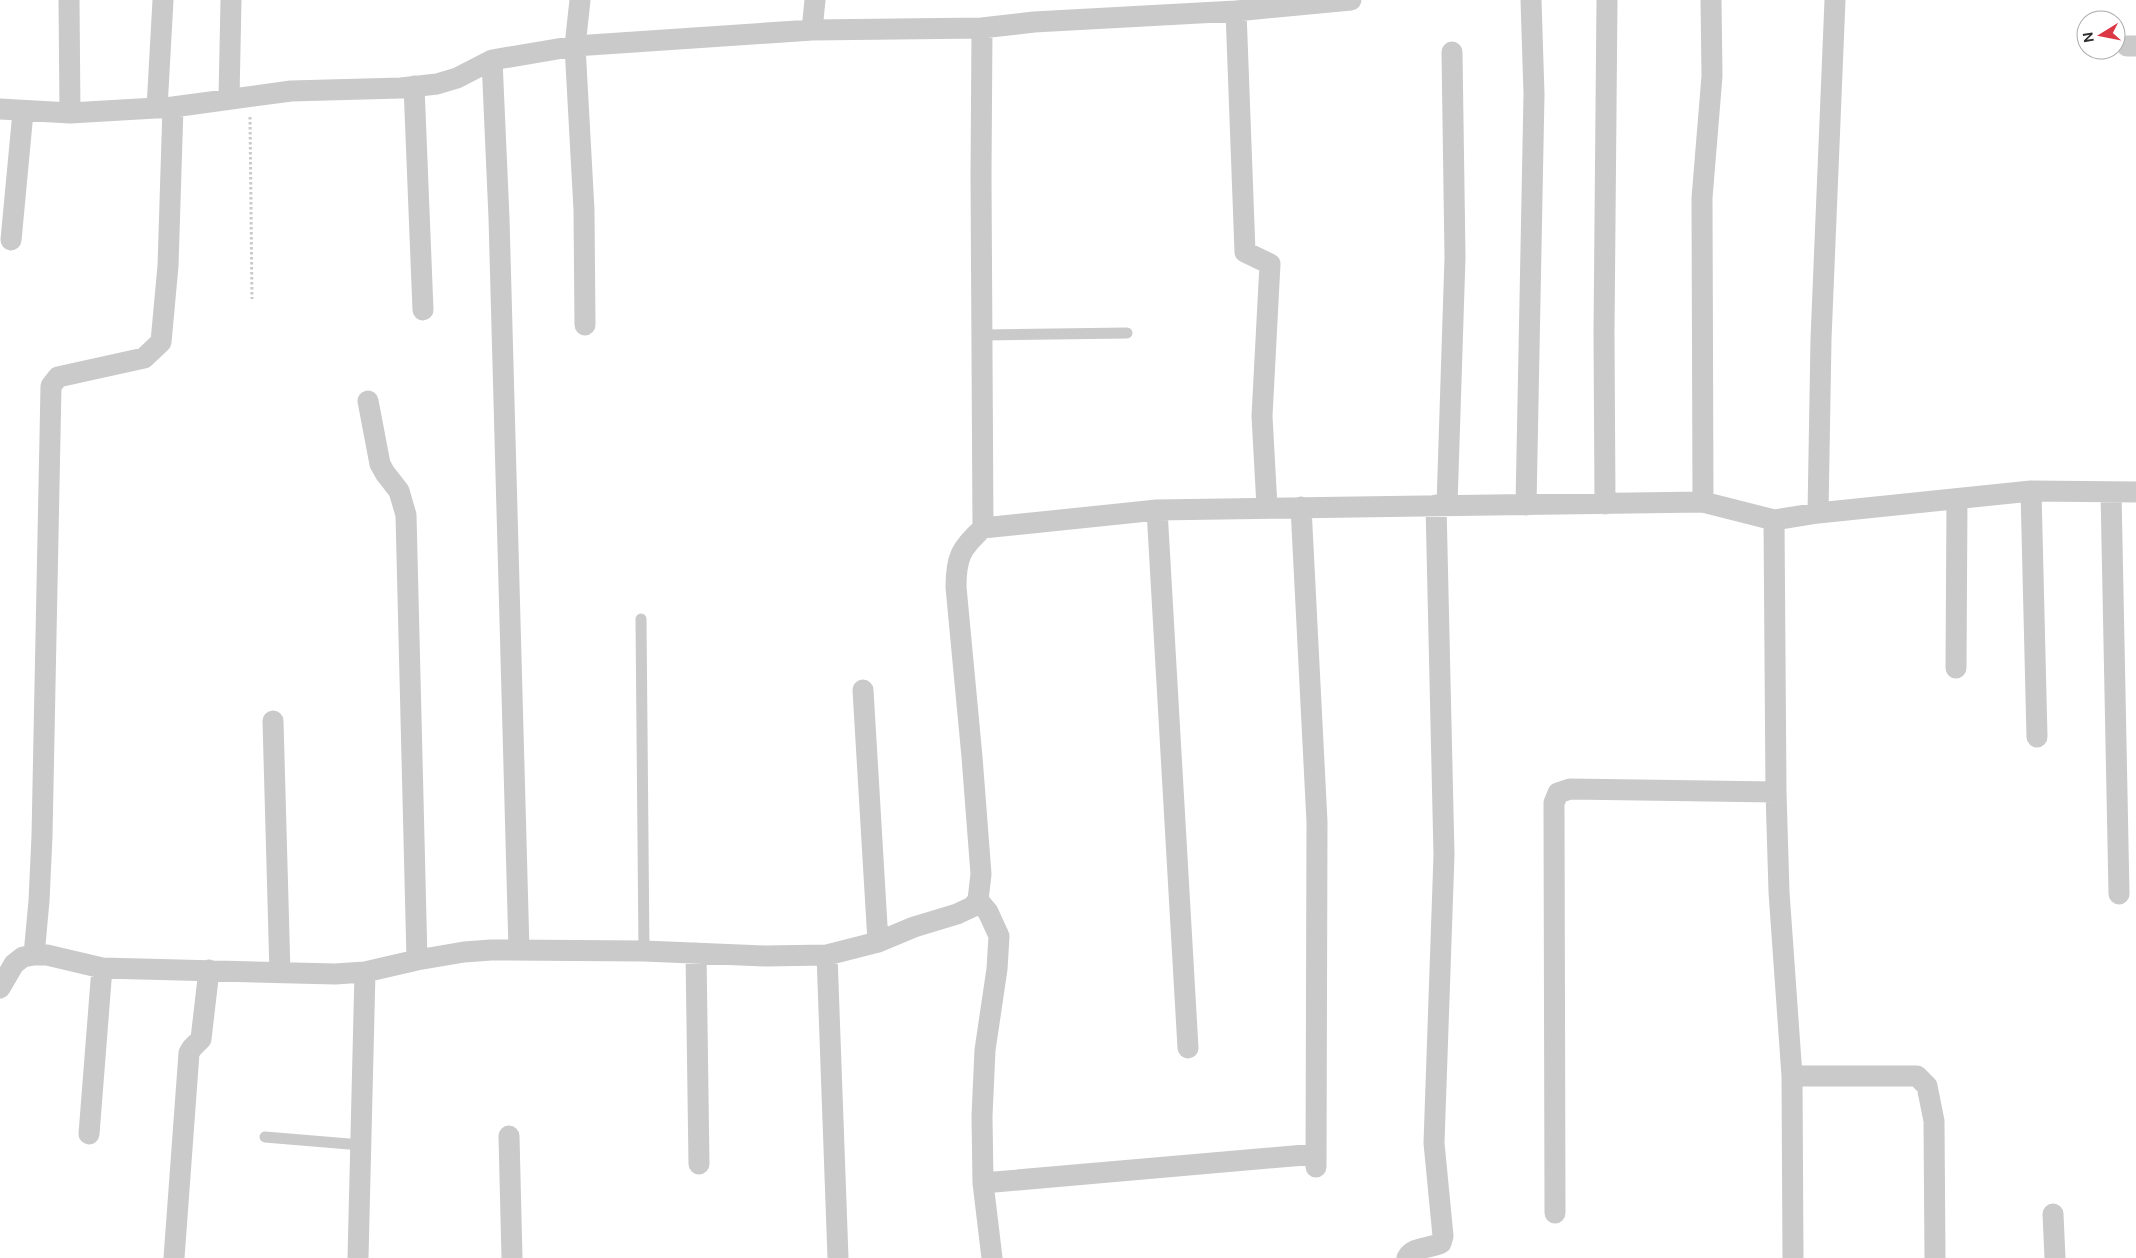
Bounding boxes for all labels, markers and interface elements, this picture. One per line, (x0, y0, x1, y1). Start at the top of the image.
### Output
north arrow (2076, 10, 2126, 60)
text: N (2078, 31, 2098, 44)

